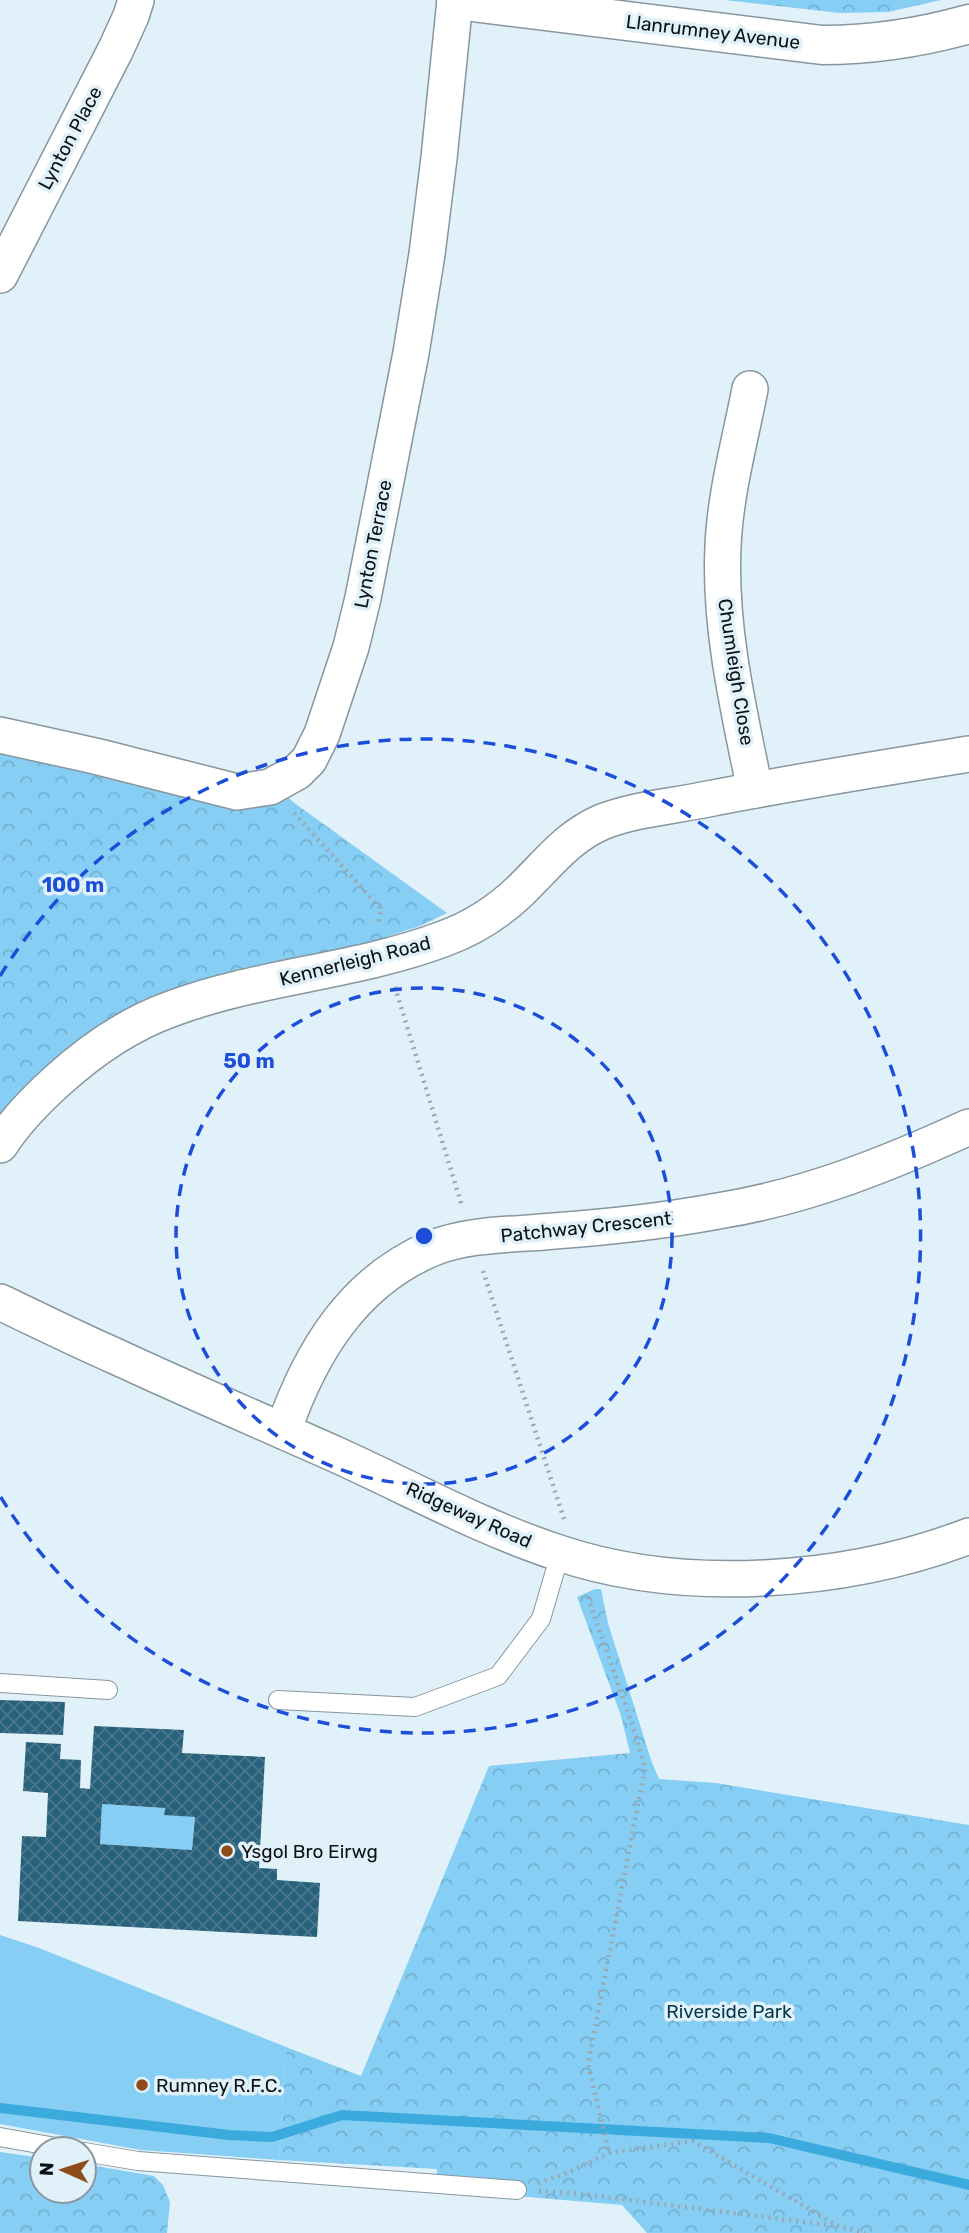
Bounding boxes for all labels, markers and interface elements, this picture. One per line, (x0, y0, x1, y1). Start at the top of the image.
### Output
street label: Llanrumney Avenue (625, 10, 801, 54)
street label: Lynton Place (33, 82, 107, 194)
street label: Lynton Terrace (349, 478, 397, 610)
street label: Chumleigh Close (713, 597, 759, 747)
text: 100 m (42, 872, 104, 897)
street label: Kennerleigh Road (277, 931, 433, 991)
text: 50 m (223, 1048, 275, 1073)
street label: Patchway Crescent (499, 1207, 673, 1247)
centre of rings (412, 1224, 436, 1248)
street label: Ridgeway Road (403, 1477, 535, 1553)
place label: Ysgol Bro Eirwg (241, 1840, 378, 1863)
marker: Ysgol Bro Eirwg (219, 1843, 235, 1859)
park label: Riverside Park (666, 2000, 792, 2023)
place label: Rumney R.F.C. (156, 2074, 282, 2097)
marker: Rumney R.F.C. (134, 2077, 150, 2093)
north arrow (28, 2135, 98, 2205)
text: N (35, 2162, 58, 2177)

